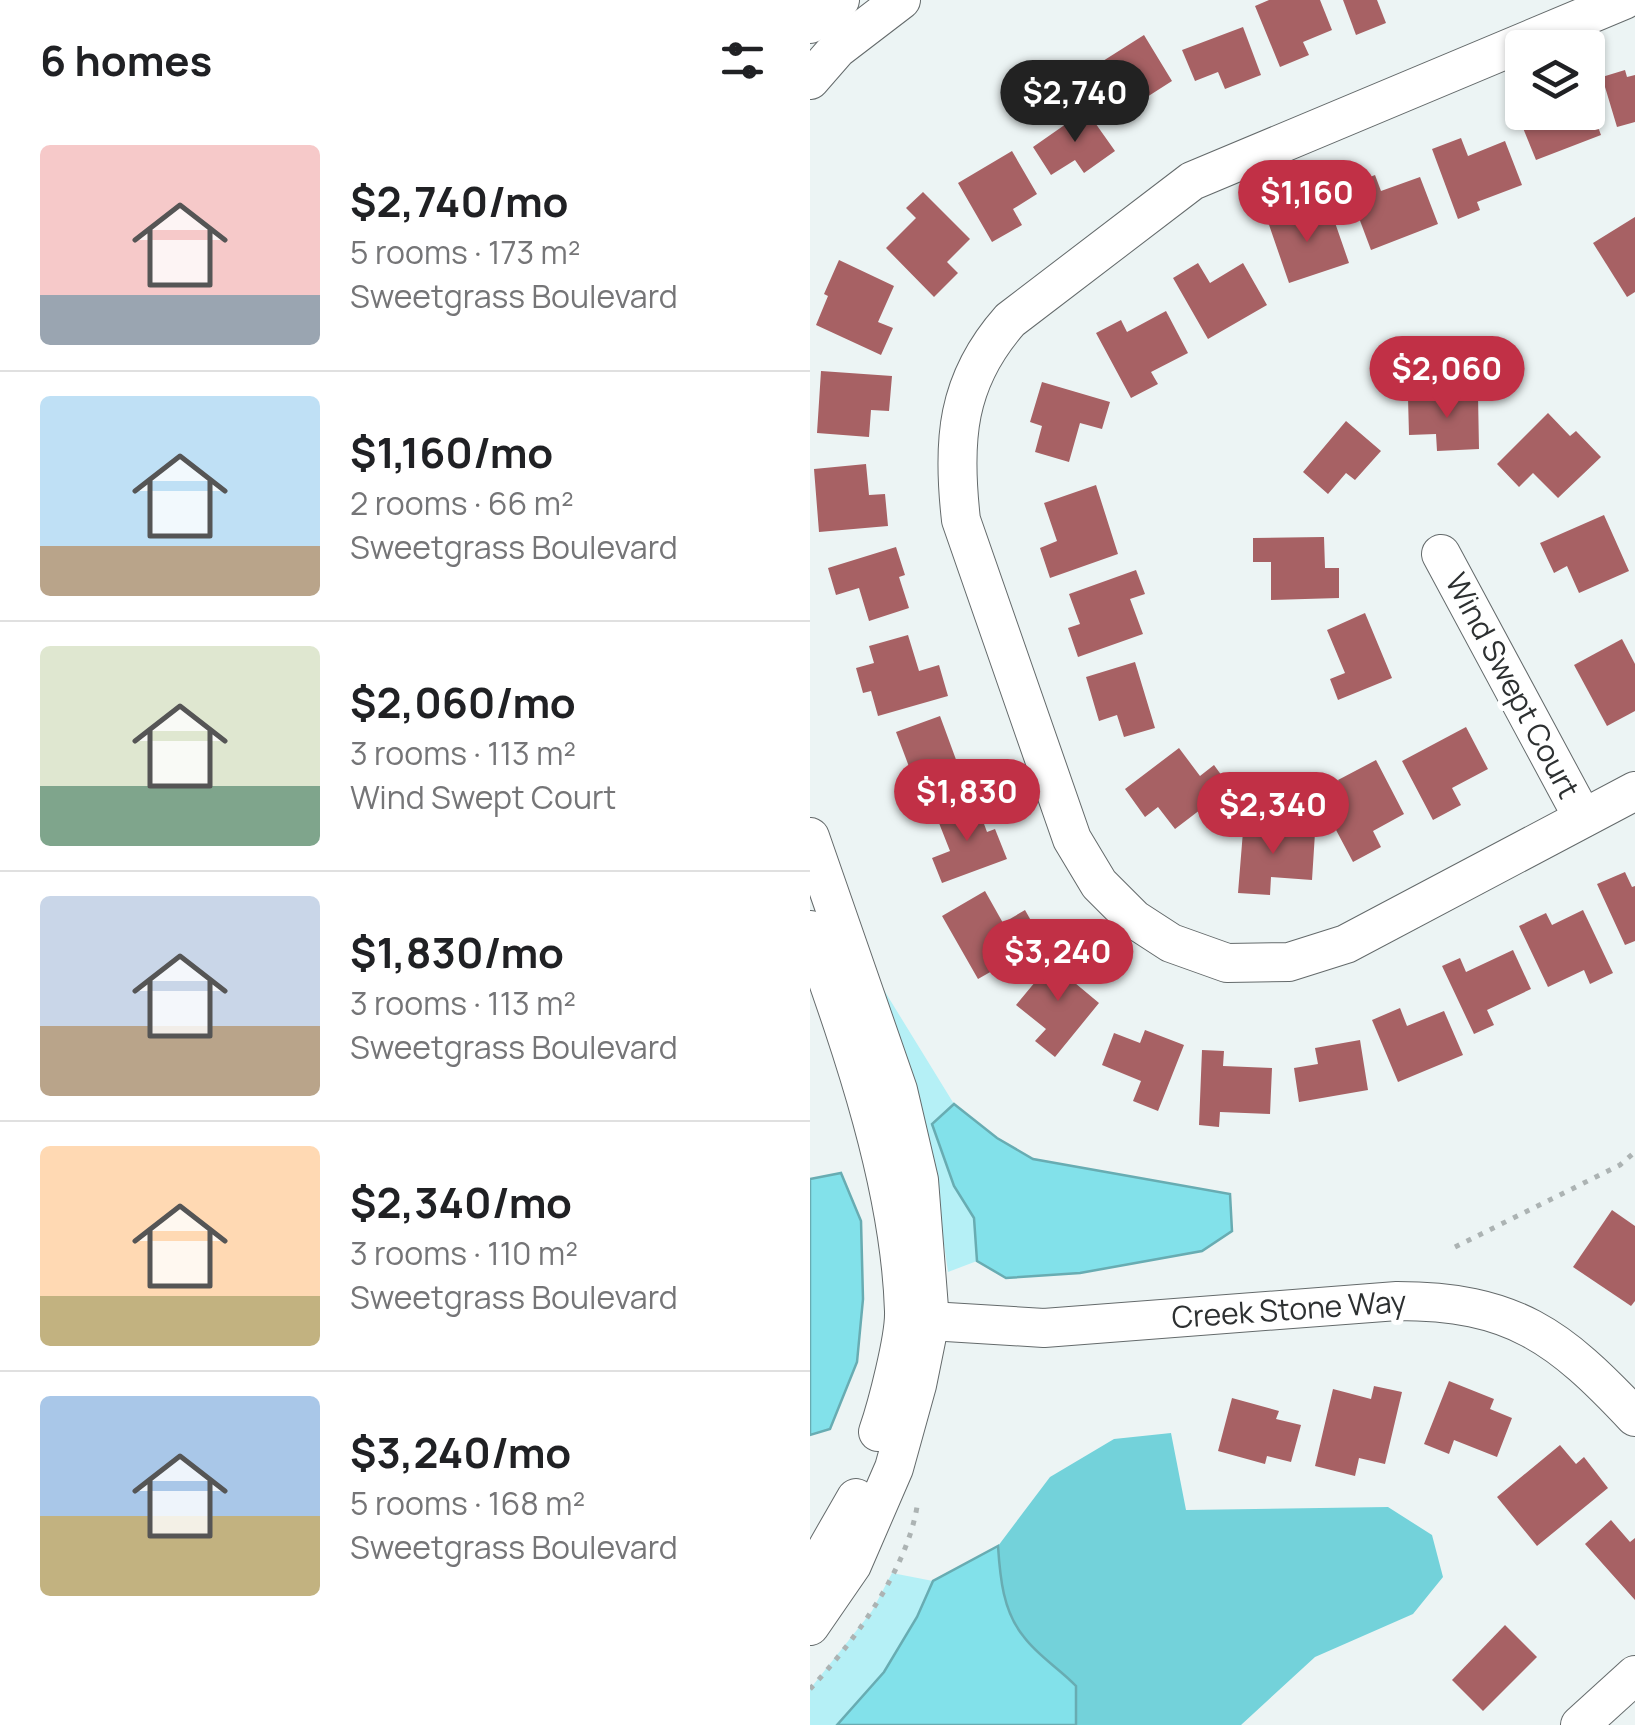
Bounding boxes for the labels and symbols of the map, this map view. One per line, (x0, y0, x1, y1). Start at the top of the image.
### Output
pin: $2,740 (994, 60, 1156, 145)
pin: $1,160 (1226, 160, 1388, 245)
pin: $2,060 (1366, 336, 1528, 421)
street label: Wind Swept Court (1437, 565, 1590, 805)
pin: $1,830 (886, 759, 1048, 844)
pin: $2,340 (1192, 772, 1354, 857)
pin: $3,240 (977, 919, 1139, 1004)
street label: Creek Stone Way (1170, 1280, 1408, 1337)

